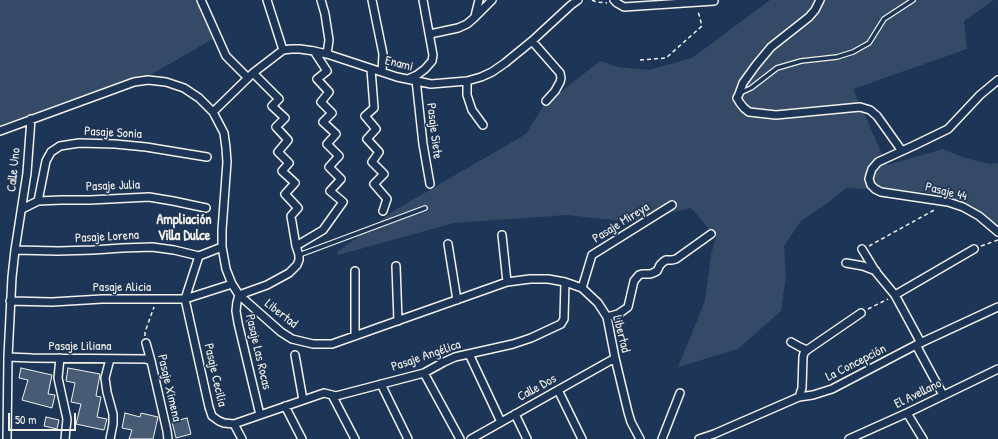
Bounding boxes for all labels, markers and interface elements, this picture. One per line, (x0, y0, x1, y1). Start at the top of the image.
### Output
street label: Enami (383, 53, 415, 75)
street label: Pasaje Siete (423, 102, 445, 160)
street label: Pasaje Sonia (84, 124, 142, 142)
street label: Calle Uno (4, 147, 24, 193)
street label: Pasaje Julia (86, 177, 140, 195)
street label: Pasaje 44 (924, 179, 968, 205)
street label: Pasaje Mireya (590, 199, 652, 247)
district label: Ampliación Villa Dulce (156, 212, 212, 244)
street label: Pasaje Lorena (75, 228, 139, 246)
street label: Pasaje Alicia (93, 280, 151, 296)
street label: Libertad (261, 296, 301, 332)
street label: Pasaje Las Rocas (242, 313, 274, 391)
street label: Libertad (609, 314, 633, 354)
street label: Pasaje Angélica (389, 337, 463, 375)
street label: Pasaje Liliana (49, 339, 111, 355)
street label: La Concepción (823, 341, 889, 385)
street label: Pasaje Cecilia (200, 342, 230, 408)
street label: Pasaje Ximena (154, 353, 184, 423)
street label: Calle Dos (515, 371, 559, 405)
street label: El Avellano (892, 376, 944, 412)
scale bar (10, 405, 78, 431)
text: 50 m (15, 411, 36, 428)

